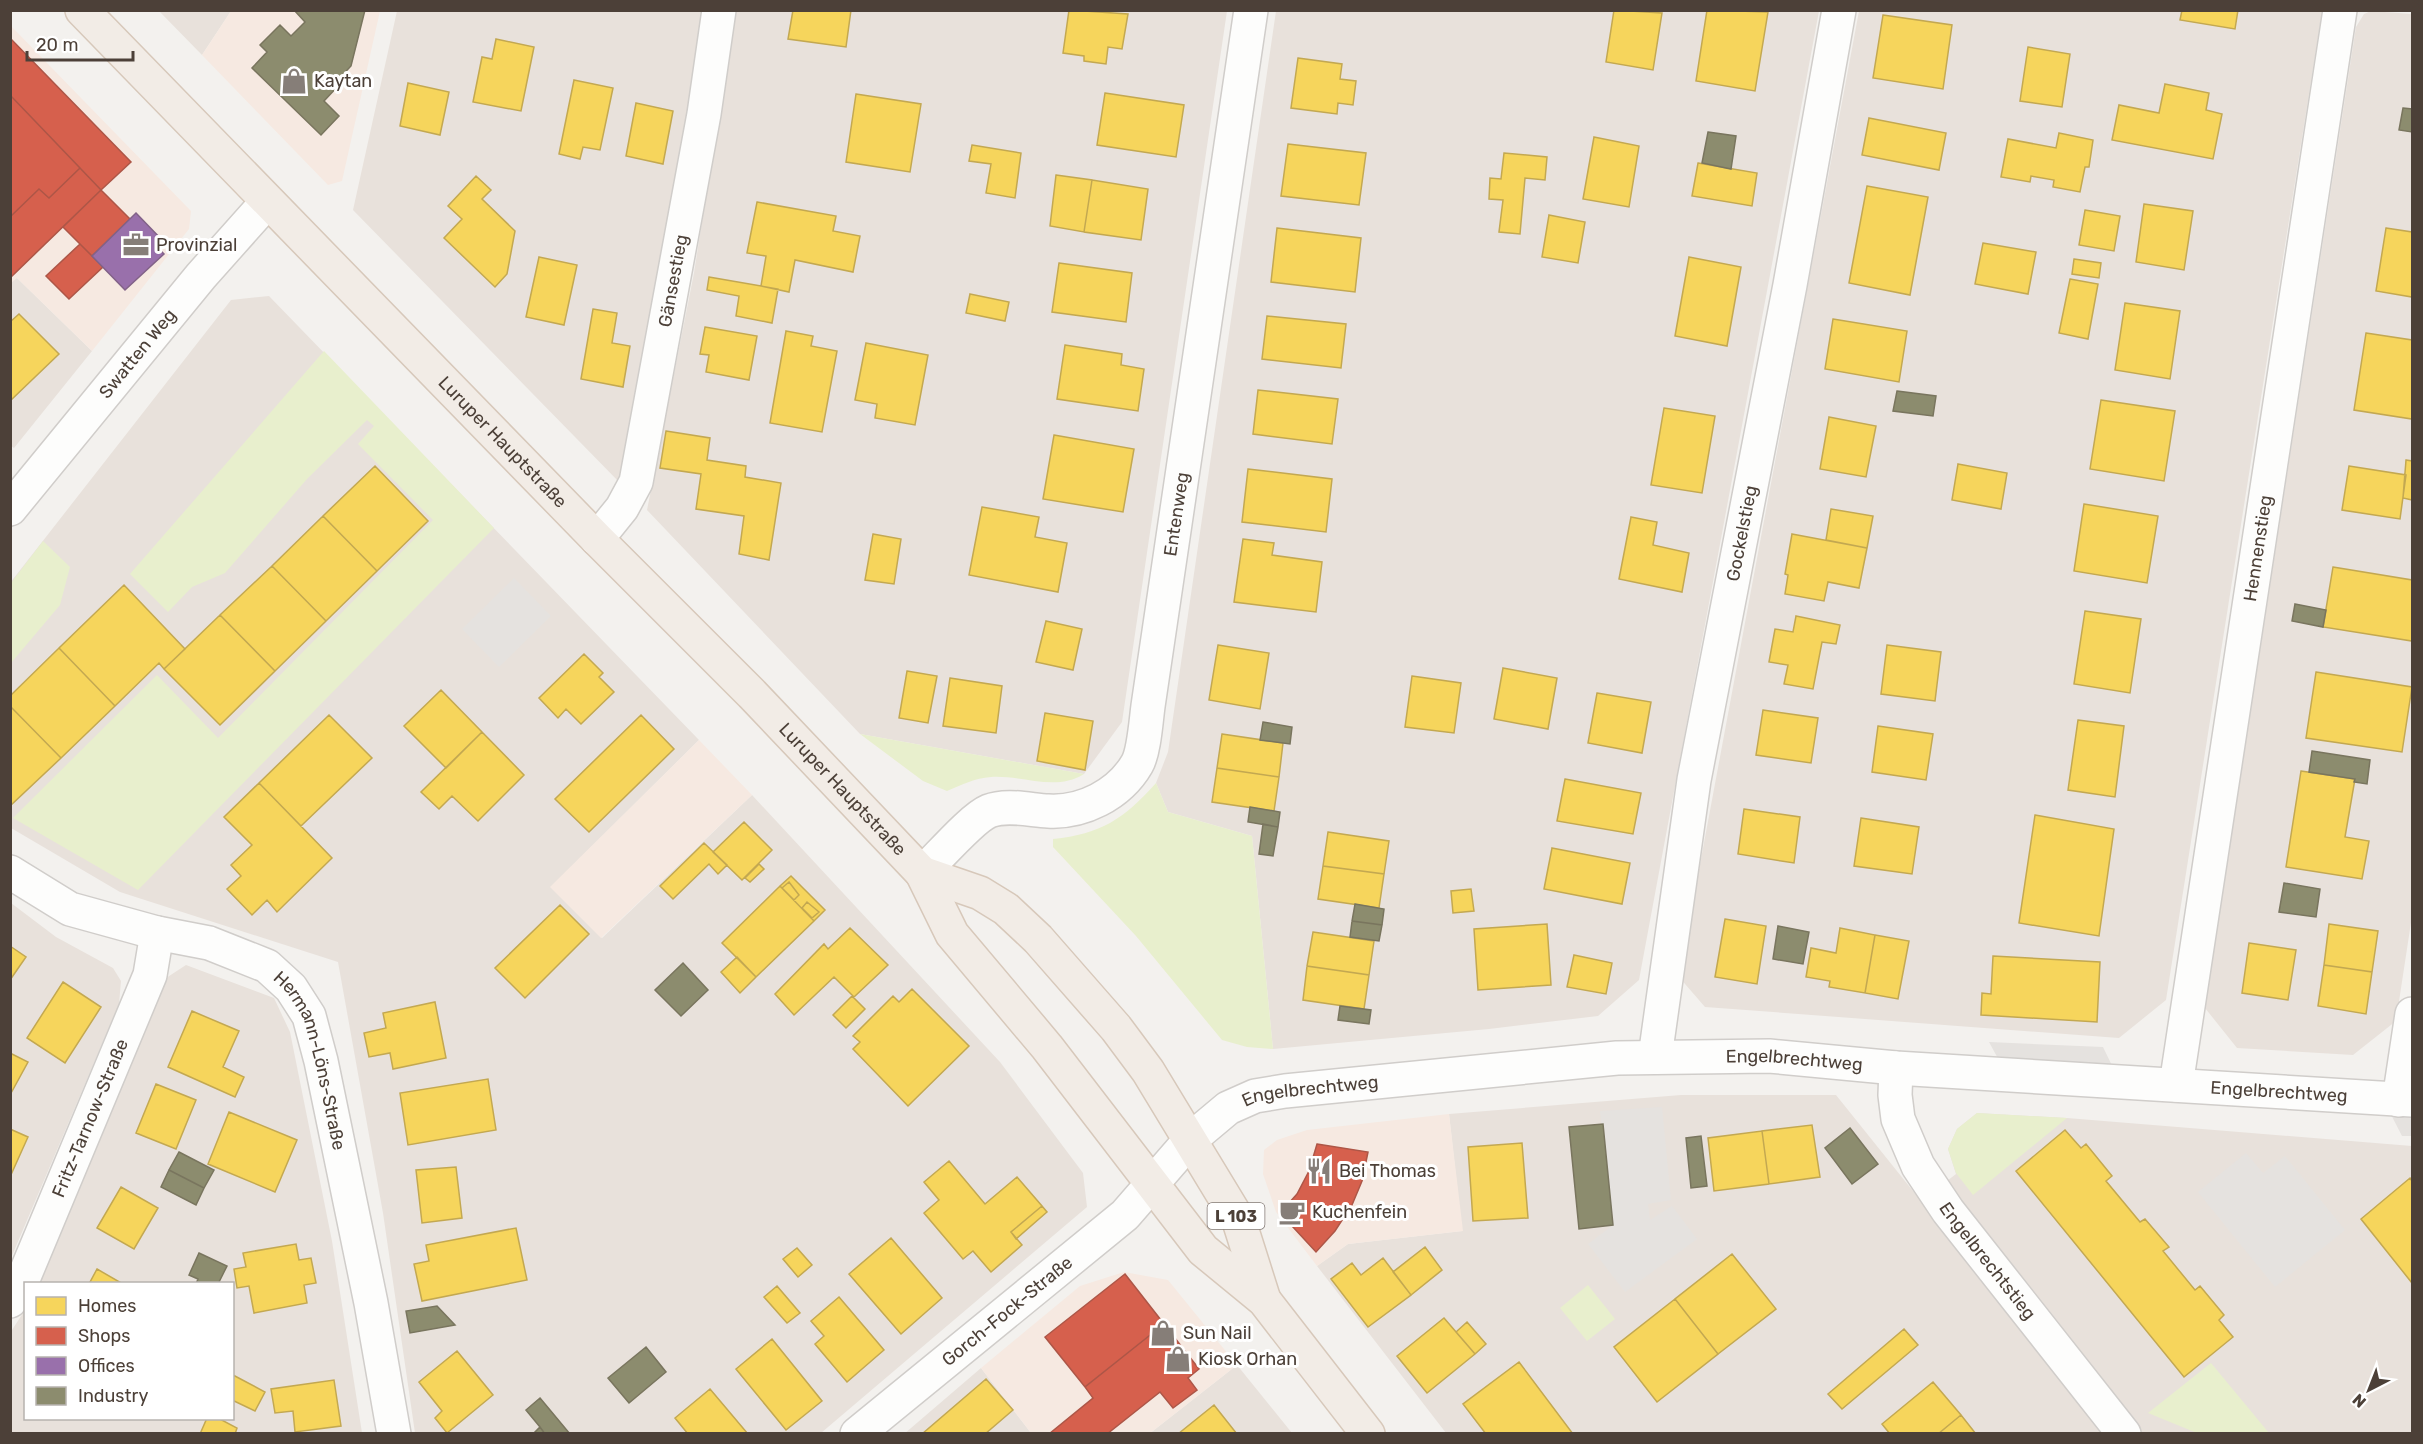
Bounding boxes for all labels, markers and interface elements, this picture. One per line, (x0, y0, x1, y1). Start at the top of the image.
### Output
scale bar (27, 24, 134, 62)
text: 20 m (36, 34, 78, 56)
shop icon: Kaytan (279, 66, 309, 96)
place label: Kaytan (314, 70, 372, 92)
office icon: Provinzial (121, 230, 151, 260)
street label: Gänsestieg (654, 233, 693, 329)
place label: Provinzial (156, 234, 237, 256)
street label: Swatten Weg (94, 304, 181, 403)
street label: Luruper Hauptstraße (434, 372, 572, 512)
street label: Entenweg (1159, 471, 1193, 558)
street label: Gockelstieg (1722, 483, 1762, 583)
street label: Hennenstieg (2239, 494, 2277, 603)
street label: Luruper Hauptstraße (774, 718, 911, 860)
street label: Hermann-Löns-Straße (269, 966, 350, 1152)
street label: Fritz-Tarnow-Straße (47, 1036, 133, 1201)
street label: Engelbrechtweg (1726, 1045, 1864, 1076)
street label: Engelbrechtweg (1238, 1071, 1379, 1111)
street label: Engelbrechtweg (2210, 1077, 2348, 1107)
restaurant icon: Bei Thomas (1304, 1156, 1334, 1186)
place label: Bei Thomas (1339, 1160, 1436, 1182)
cafe icon: Kuchenfein (1277, 1197, 1307, 1227)
street label: Engelbrechtstieg (1934, 1198, 2041, 1324)
place label: Kuchenfein (1312, 1201, 1407, 1223)
road number: L 103 (1208, 1203, 1264, 1229)
street label: Gorch-Fock-Straße (938, 1252, 1077, 1371)
legend (24, 1282, 234, 1420)
text: Homes (78, 1295, 136, 1317)
shop icon: Sun Nail (1148, 1318, 1178, 1348)
place label: Sun Nail (1183, 1322, 1252, 1344)
text: Shops (78, 1325, 130, 1347)
shop icon: Kiosk Orhan (1163, 1344, 1193, 1374)
place label: Kiosk Orhan (1198, 1348, 1297, 1370)
text: Offices (78, 1355, 135, 1377)
north arrow (2339, 1360, 2399, 1420)
text: Industry (78, 1385, 148, 1407)
text: N (2349, 1390, 2370, 1412)

